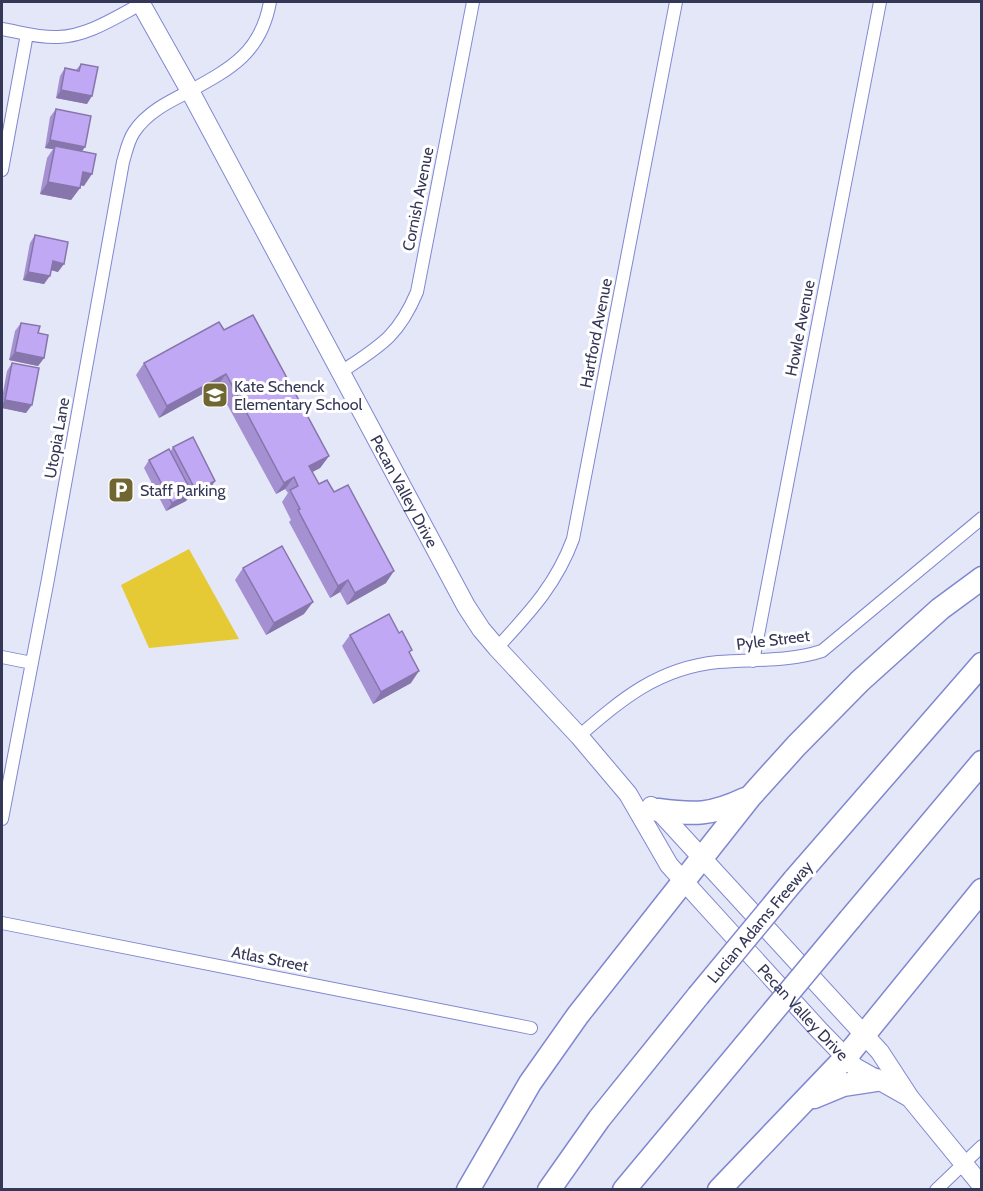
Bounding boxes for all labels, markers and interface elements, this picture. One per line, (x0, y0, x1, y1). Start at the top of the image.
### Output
street label: Cornish Avenue (399, 145, 437, 253)
street label: Hartford Avenue (576, 277, 616, 389)
street label: Howle Avenue (781, 278, 819, 378)
place label: Kate Schenck Elementary School (234, 377, 362, 414)
school or university icon: Kate Schenck Elementary School (200, 380, 230, 410)
street label: Utopia Lane (41, 396, 73, 480)
street label: Pecan Valley Drive (367, 432, 442, 551)
parking icon: Staff Parking (106, 475, 136, 505)
place label: Staff Parking (140, 481, 226, 500)
street label: Pyle Street (735, 626, 811, 654)
street label: Lucian Adams Freeway (703, 857, 817, 987)
street label: Atlas Street (230, 942, 310, 976)
street label: Pecan Valley Drive (754, 960, 853, 1064)

